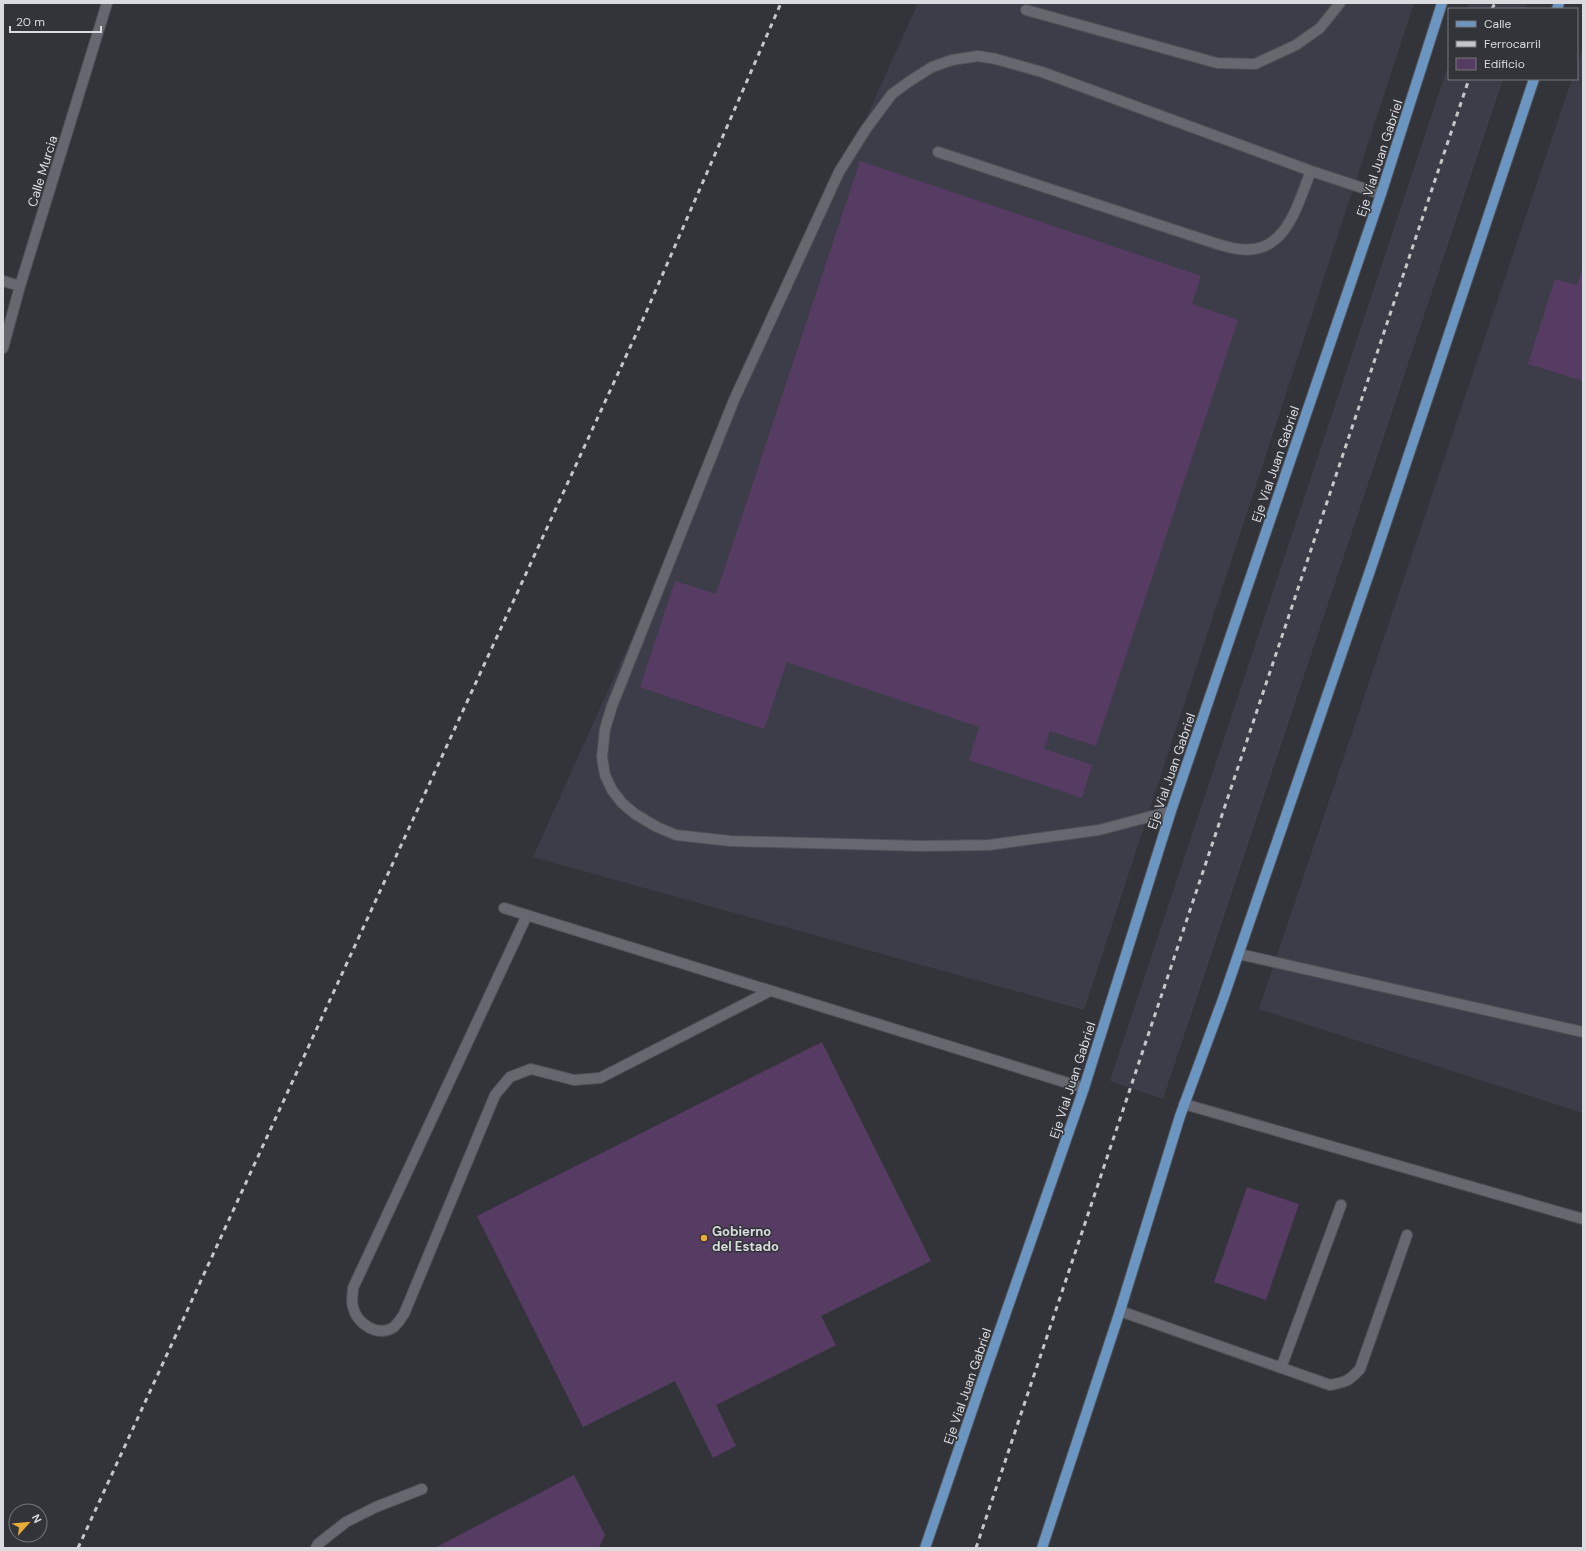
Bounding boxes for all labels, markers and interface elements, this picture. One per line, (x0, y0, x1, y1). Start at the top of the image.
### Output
scale bar (10, 8, 101, 34)
legend (1448, 8, 1578, 80)
text: 20 m (16, 14, 45, 30)
text: Calle (1484, 16, 1511, 32)
text: Ferrocarril (1484, 36, 1541, 52)
text: Edificio (1484, 56, 1525, 72)
street label: Eje Vial Juan Gabriel (1353, 98, 1406, 219)
street label: Calle Murcia (24, 133, 61, 209)
street label: Eje Vial Juan Gabriel (1248, 404, 1303, 525)
street label: Eje Vial Juan Gabriel (1144, 711, 1199, 832)
street label: Eje Vial Juan Gabriel (1046, 1020, 1099, 1141)
place label: Gobierno del Estado (712, 1223, 779, 1255)
marker: Gobierno del Estado (699, 1233, 709, 1243)
street label: Eje Vial Juan Gabriel (940, 1326, 995, 1447)
north arrow (8, 1503, 48, 1543)
text: N (29, 1512, 45, 1525)

